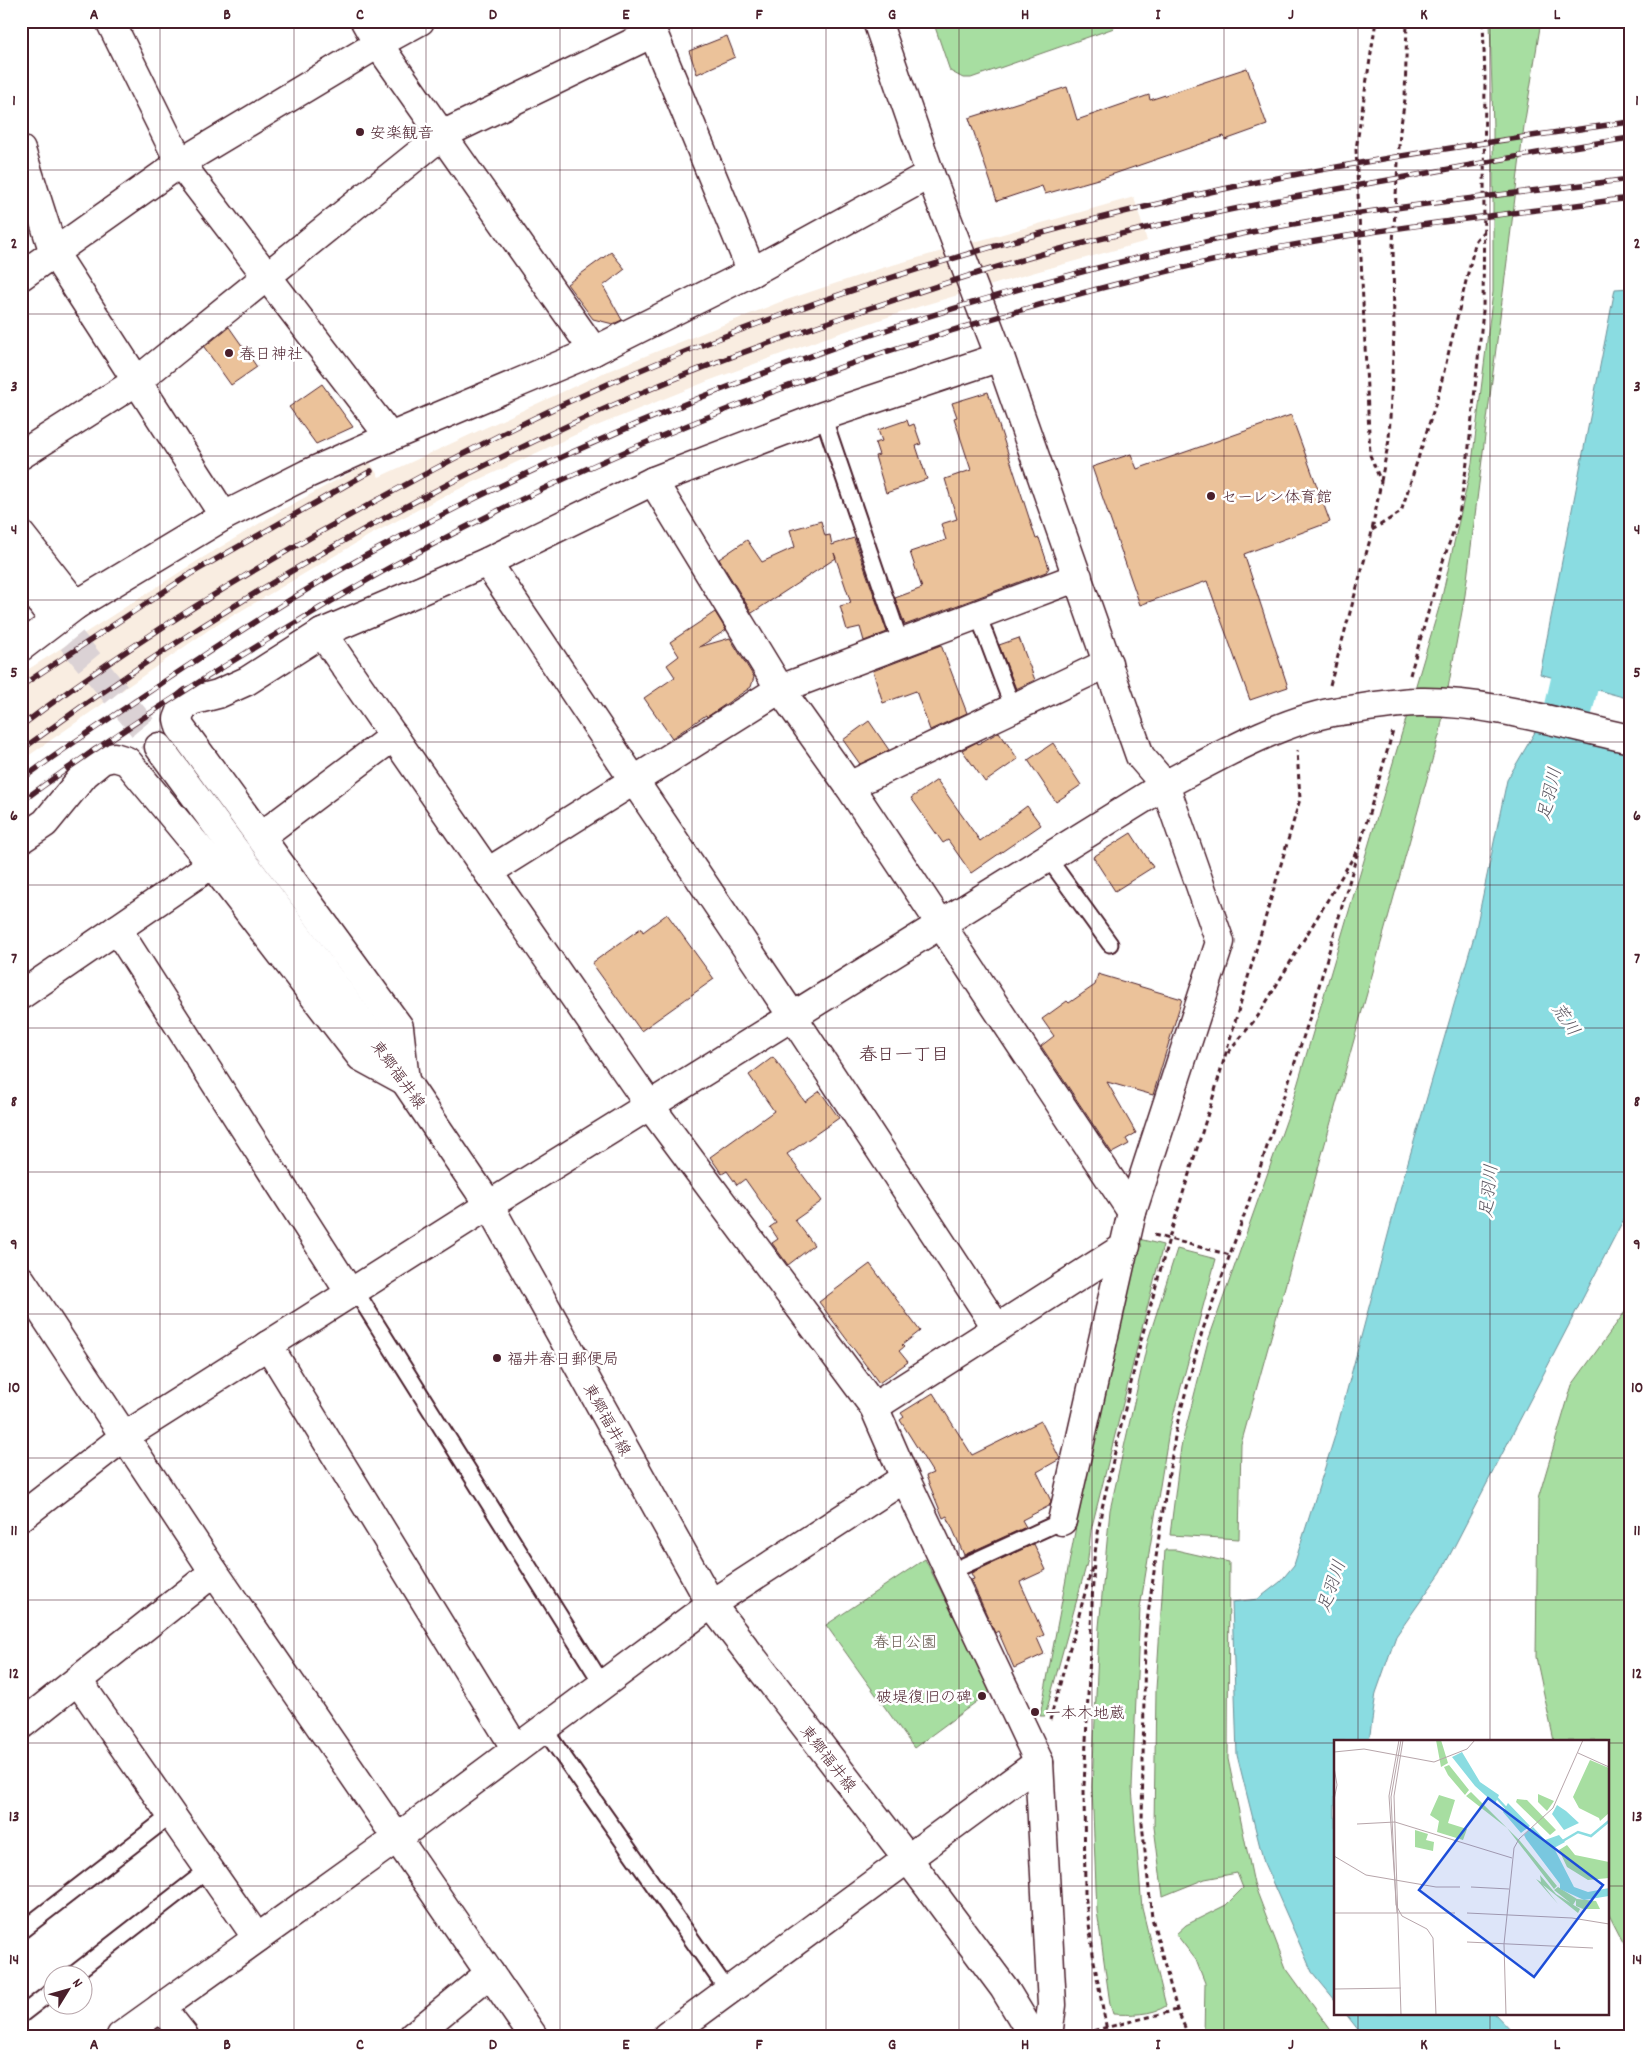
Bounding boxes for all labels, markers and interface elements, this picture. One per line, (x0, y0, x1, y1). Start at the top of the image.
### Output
text: A (90, 4, 99, 27)
text: B (223, 4, 231, 27)
text: C (356, 4, 364, 27)
text: D (489, 4, 498, 27)
text: E (622, 4, 630, 27)
text: F (755, 4, 763, 27)
text: G (888, 4, 896, 27)
text: H (1021, 4, 1029, 27)
text: I (1156, 4, 1162, 27)
text: J (1288, 4, 1294, 27)
text: K (1420, 4, 1428, 27)
text: L (1554, 4, 1561, 27)
text: 1 (12, 90, 16, 113)
text: 1 (1635, 90, 1639, 113)
place label: 安楽観音 (370, 123, 434, 146)
marker: 安楽観音 (354, 126, 366, 138)
text: 2 (11, 233, 18, 256)
text: 2 (1634, 233, 1641, 256)
place label: 春日神社 (239, 344, 303, 367)
marker: 春日神社 (223, 347, 235, 359)
text: 3 (10, 376, 18, 399)
text: 3 (1633, 376, 1641, 399)
place label: セーレン体育館 (1221, 487, 1332, 510)
marker: セーレン体育館 (1205, 490, 1217, 502)
text: 4 (11, 519, 17, 542)
text: 4 (1634, 519, 1640, 542)
text: 5 (10, 662, 18, 685)
text: 5 (1633, 662, 1641, 685)
water label: 足羽川 (1533, 765, 1570, 824)
text: 6 (10, 805, 18, 828)
text: 6 (1633, 805, 1641, 828)
text: 7 (11, 948, 17, 971)
text: 7 (1634, 948, 1640, 971)
water label: 荒川 (1543, 998, 1584, 1042)
street label: 東郷福井線 (364, 1036, 430, 1115)
district label: 春日一丁目 (859, 1044, 949, 1069)
text: 8 (11, 1091, 18, 1114)
text: 8 (1634, 1091, 1641, 1114)
water label: 足羽川 (1475, 1163, 1506, 1219)
text: 9 (10, 1234, 18, 1257)
text: 9 (1633, 1234, 1641, 1257)
place label: 福井春日郵便局 (507, 1349, 619, 1372)
marker: 福井春日郵便局 (491, 1352, 503, 1364)
text: 10 (8, 1377, 20, 1400)
text: 10 (1631, 1377, 1643, 1400)
street label: 東郷福井線 (576, 1380, 635, 1461)
text: 11 (10, 1520, 18, 1543)
text: 11 (1633, 1520, 1641, 1543)
water label: 足羽川 (1313, 1557, 1354, 1616)
park label: 春日公園 (873, 1632, 937, 1655)
text: 12 (9, 1663, 19, 1686)
text: 12 (1632, 1663, 1642, 1686)
place label: 破堤復旧の碑 (876, 1687, 972, 1710)
marker: 破堤復旧の碑 (976, 1690, 988, 1702)
place label: 一本木地蔵 (1045, 1703, 1125, 1726)
marker: 一本木地蔵 (1029, 1706, 1041, 1718)
street label: 東郷福井線 (793, 1721, 861, 1798)
inset map (1334, 1740, 1608, 2014)
text: 13 (9, 1806, 19, 1829)
text: 13 (1632, 1806, 1642, 1829)
text: 14 (9, 1949, 19, 1972)
text: 14 (1632, 1949, 1642, 1972)
north arrow (42, 1964, 92, 2014)
text: N (67, 1975, 87, 1992)
text: A (90, 2034, 99, 2057)
text: B (223, 2034, 231, 2057)
text: C (356, 2034, 364, 2057)
text: D (489, 2034, 498, 2057)
text: E (622, 2034, 630, 2057)
text: F (755, 2034, 763, 2057)
text: G (888, 2034, 896, 2057)
text: H (1021, 2034, 1029, 2057)
text: I (1156, 2034, 1162, 2057)
text: J (1288, 2034, 1294, 2057)
text: K (1420, 2034, 1428, 2057)
text: L (1554, 2034, 1561, 2057)

